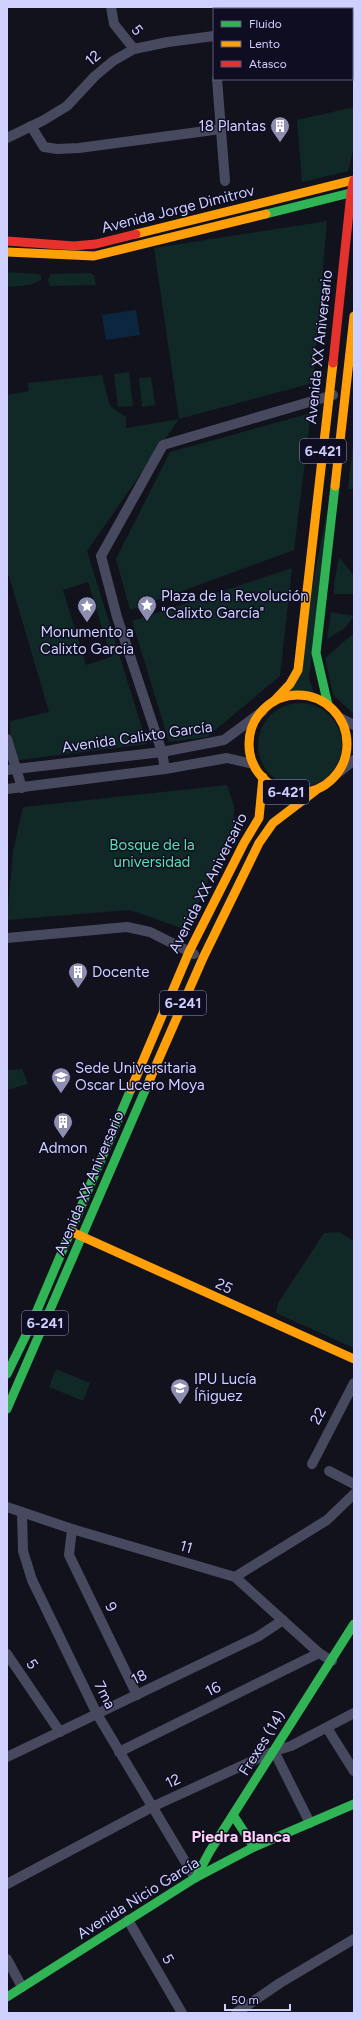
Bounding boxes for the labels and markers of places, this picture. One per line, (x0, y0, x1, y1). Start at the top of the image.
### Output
building icon: 18 Plantas (269, 115, 291, 143)
place label: 18 Plantas (199, 117, 266, 135)
place label: Plaza de la Revolución "Calixto García" (161, 587, 309, 622)
place icon: Plaza de la Revolución "Calixto García" (136, 594, 158, 622)
place icon: Monumento a Calixto García (76, 595, 98, 623)
place label: Monumento a Calixto García (40, 623, 134, 658)
building icon: Docente (67, 961, 89, 989)
place label: Docente (92, 963, 150, 981)
place label: Sede Universitaria Oscar Lucero Moya (75, 1059, 205, 1094)
school or university icon: Sede Universitaria Oscar Lucero Moya (50, 1066, 72, 1094)
building icon: Admon (52, 1111, 74, 1139)
place label: Admon (39, 1139, 87, 1157)
place label: IPU Lucía Íñiguez (194, 1370, 256, 1405)
school or university icon: IPU Lucía Íñiguez (169, 1377, 191, 1405)

